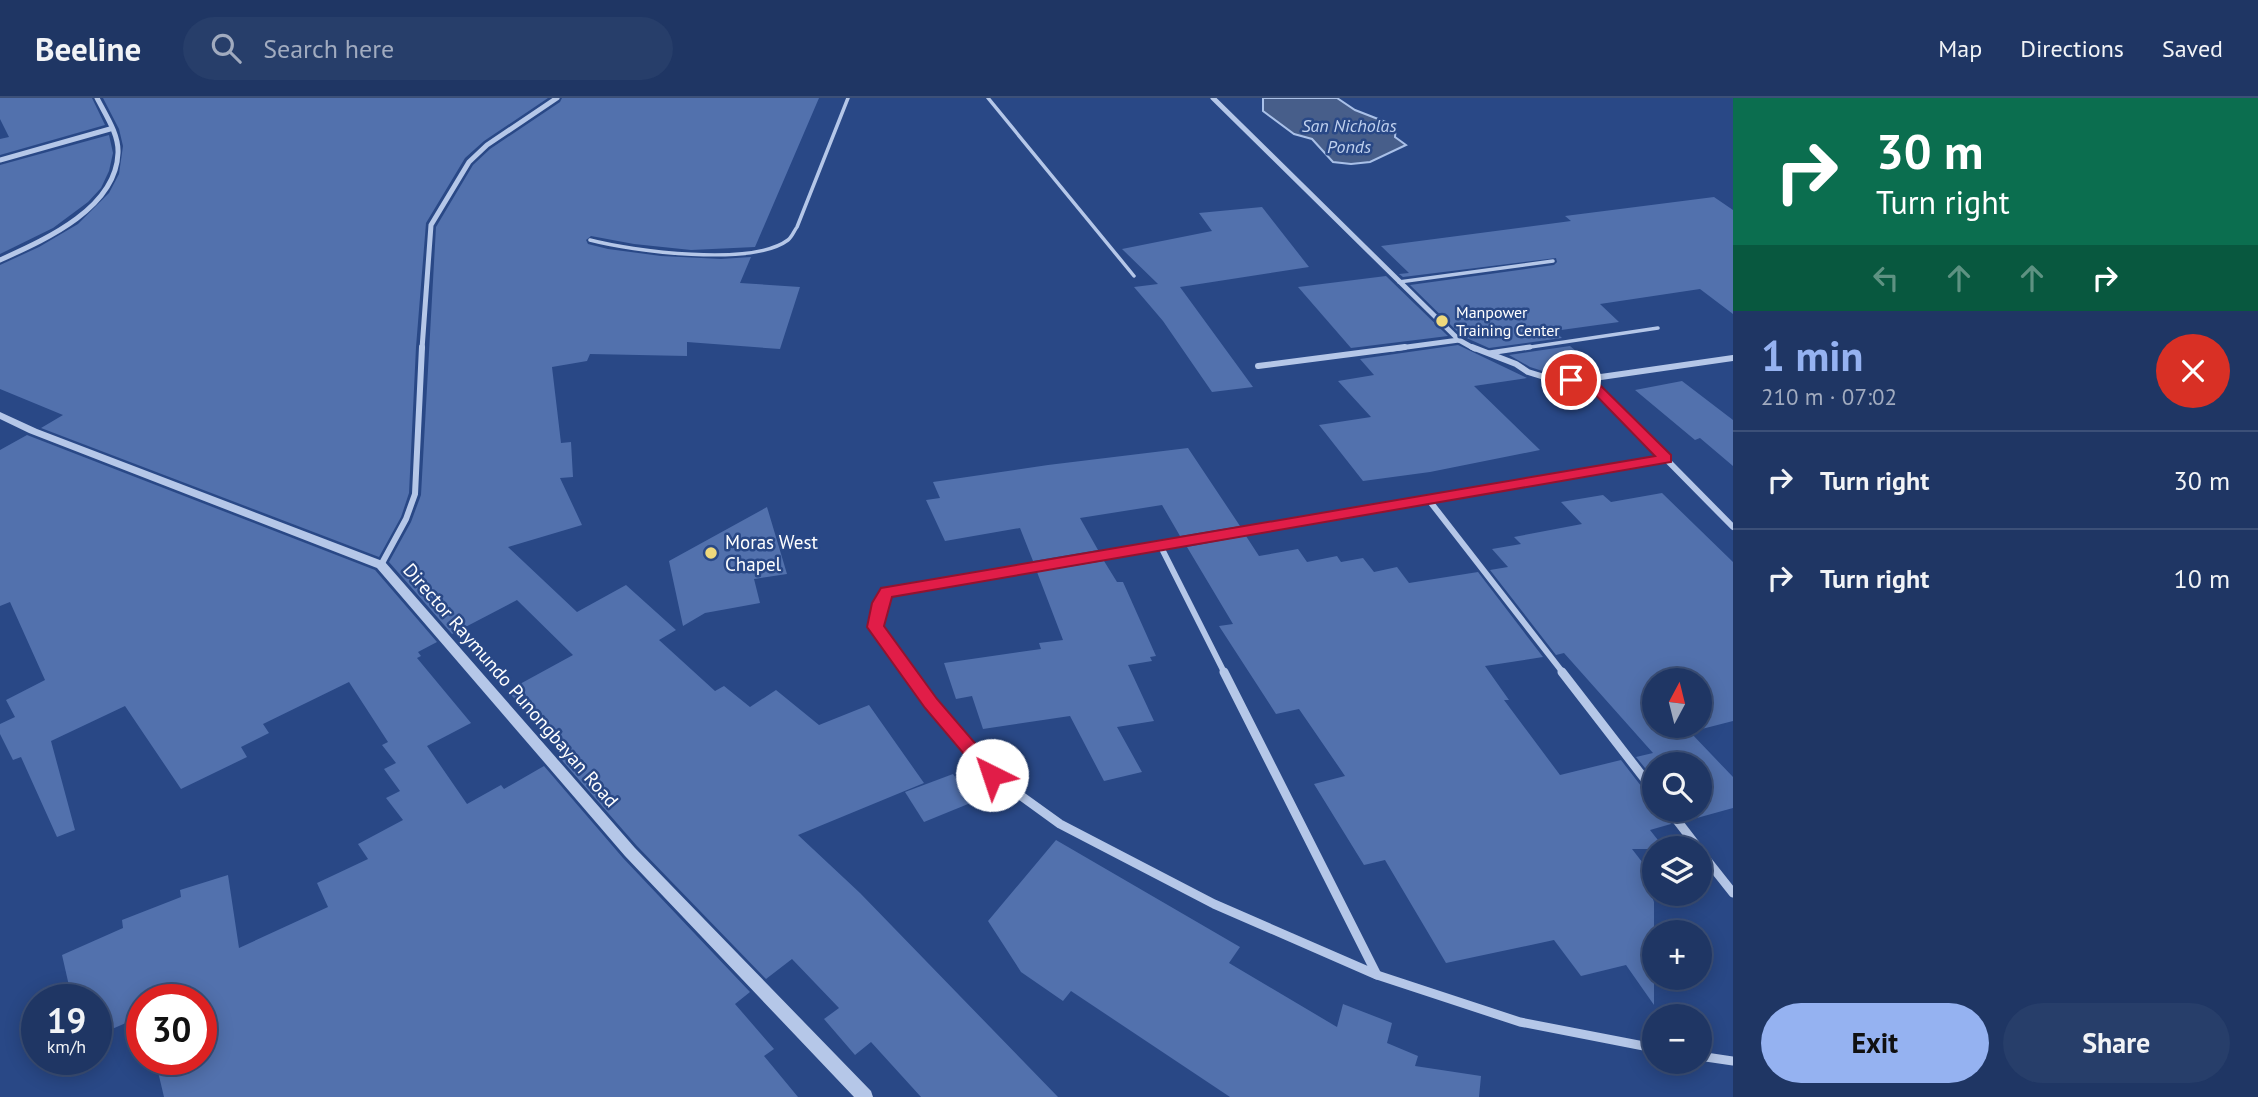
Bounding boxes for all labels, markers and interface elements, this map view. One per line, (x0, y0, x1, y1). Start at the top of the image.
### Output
search box (183, 17, 673, 80)
text: Beeline (35, 27, 141, 70)
icon: search (207, 29, 245, 67)
text: Search here (263, 32, 394, 65)
text: Map (1938, 33, 1982, 64)
text: Directions (2020, 33, 2124, 64)
text: Saved (2162, 33, 2223, 64)
water label: San Nicholas Ponds (1301, 114, 1397, 158)
text: 30 m (1876, 119, 1983, 183)
icon: right (1761, 126, 1852, 217)
text: Turn right (1876, 181, 2010, 223)
icon: left (1867, 259, 1905, 297)
icon: ahead (1940, 259, 1978, 297)
icon: ahead (2013, 259, 2051, 297)
icon: right (2086, 259, 2124, 297)
place label: Manpower Training Center (1456, 302, 1560, 340)
marker: Manpower Training Center (1434, 313, 1450, 329)
text: 1 min (1761, 328, 1863, 383)
button: close (2156, 334, 2230, 408)
pin (1541, 350, 1601, 410)
icon: arrive (1552, 361, 1590, 399)
text: 210 m · 07:02 (1761, 382, 1897, 411)
icon: right (1761, 461, 1799, 499)
text: Turn right (1820, 464, 1929, 497)
text: 30 m (2174, 464, 2230, 497)
place label: Moras West Chapel (725, 530, 818, 576)
marker: Moras West Chapel (703, 545, 719, 561)
street label: Director Raymundo Punongbayan Road (398, 558, 624, 812)
icon: right (1761, 559, 1799, 597)
text: Turn right (1820, 562, 1929, 595)
text: 10 m (2174, 562, 2230, 595)
north arrow (1642, 668, 1712, 738)
map controls (1642, 668, 1712, 1074)
position arrow (955, 738, 1029, 812)
button: search (1642, 752, 1712, 822)
button: layers (1642, 836, 1712, 906)
button: + (1642, 920, 1712, 990)
speed limit sign: 30 (126, 984, 217, 1075)
text: 19 (47, 997, 86, 1043)
button: Exit (1761, 1003, 1989, 1083)
button: Share (2003, 1003, 2230, 1083)
button: − (1642, 1004, 1712, 1074)
text: km/h (47, 1035, 86, 1058)

